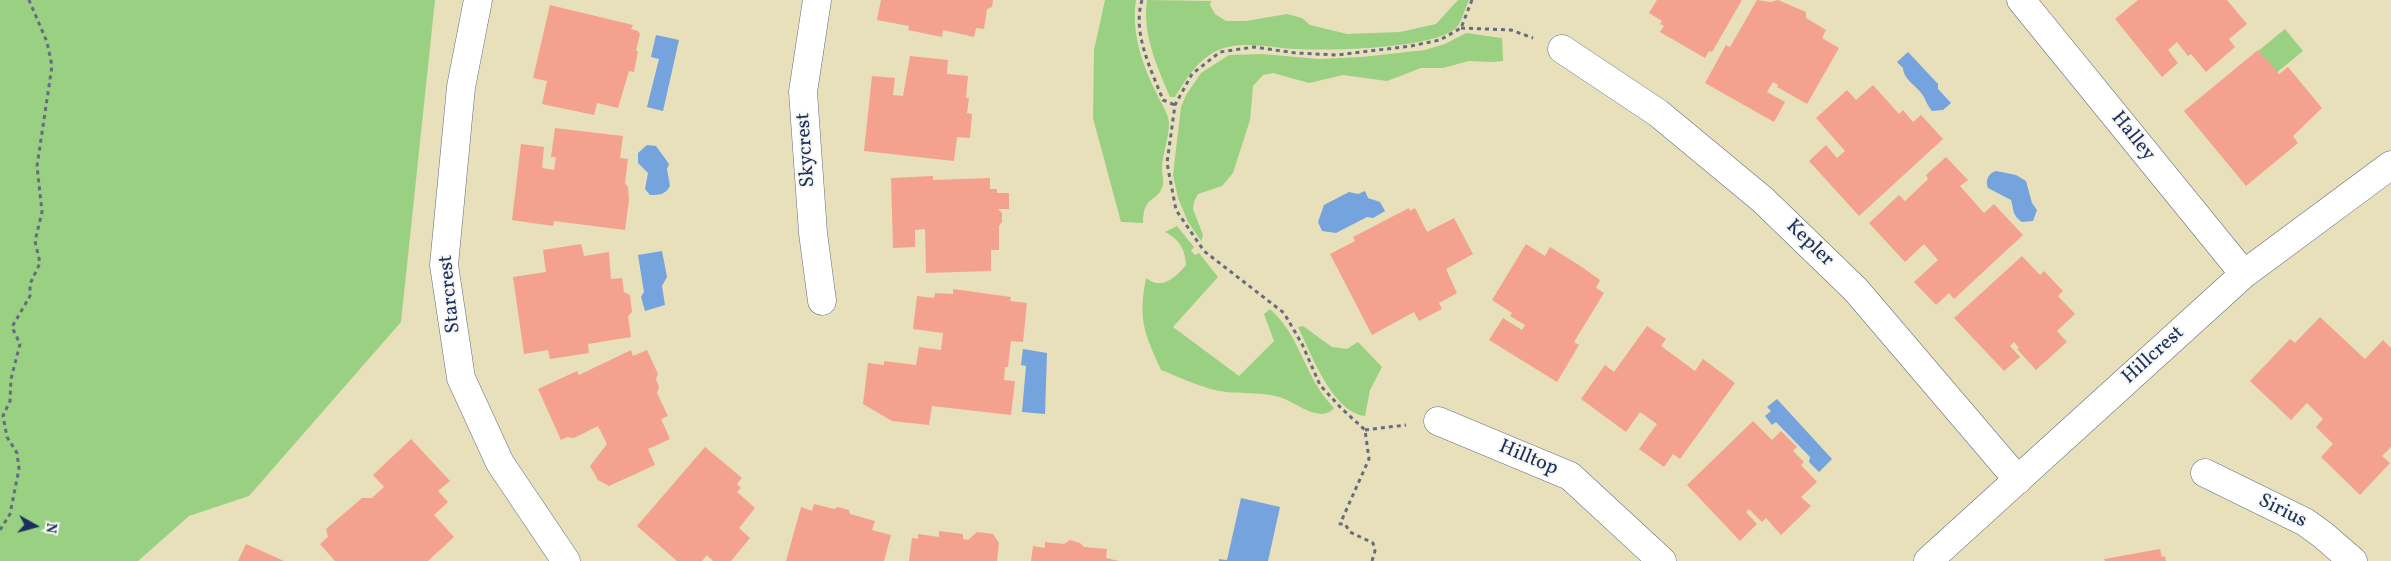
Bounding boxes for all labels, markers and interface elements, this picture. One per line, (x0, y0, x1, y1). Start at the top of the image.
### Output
street label: Halley (2105, 107, 2159, 167)
street label: Skycrest (792, 112, 822, 188)
street label: Kepler (1780, 215, 1838, 273)
street label: Starcrest (435, 254, 467, 334)
street label: Hillcrest (2118, 322, 2190, 390)
street label: Hilltop (1495, 436, 1561, 482)
street label: Sirius (2254, 490, 2310, 534)
north arrow (10, 501, 60, 551)
text: N (40, 522, 60, 534)

